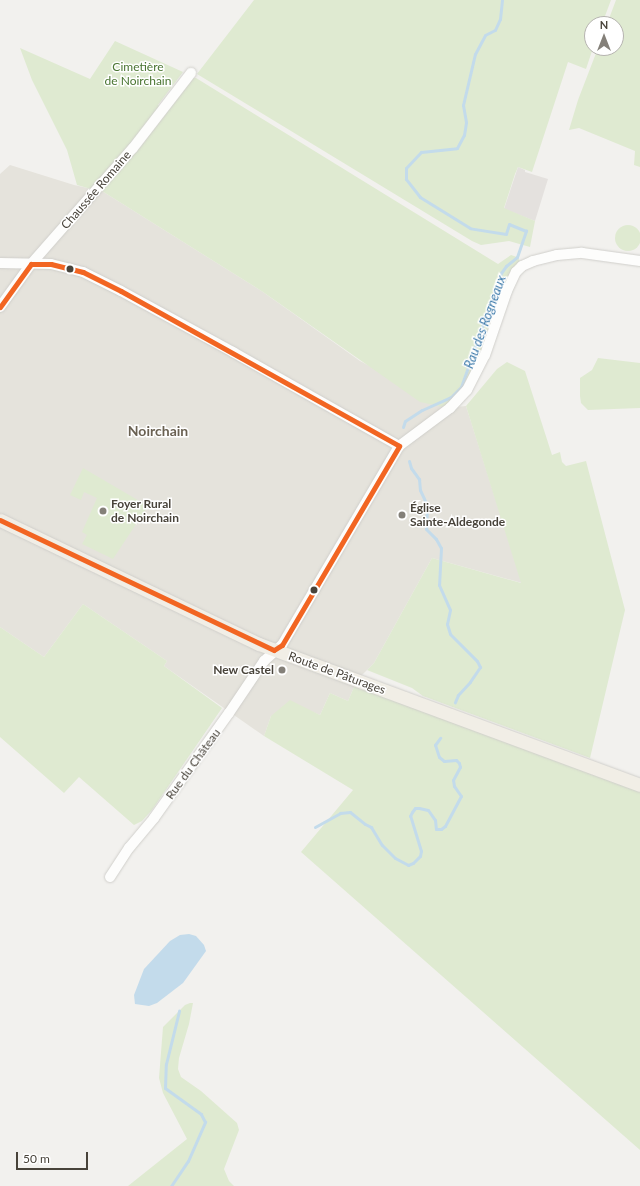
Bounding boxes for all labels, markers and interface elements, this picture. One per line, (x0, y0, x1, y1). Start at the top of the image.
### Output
north arrow (584, 16, 624, 56)
text: N (600, 18, 608, 31)
park label: Cimetière de Noirchain (105, 60, 171, 88)
street label: Chaussée Romaine (58, 148, 134, 232)
unlabelled marker (65, 264, 75, 274)
water label: Rau des Rogneaux (461, 273, 509, 371)
district label: Noirchain (128, 423, 188, 439)
place label: Foyer Rural de Noirchain (111, 497, 179, 525)
place label: Église Sainte-Aldegonde (410, 501, 505, 529)
marker: Foyer Rural de Noirchain (98, 506, 108, 516)
marker: Église Sainte-Aldegonde (397, 510, 407, 520)
unlabelled marker (309, 585, 319, 595)
street label: Route de Pâturages (287, 649, 387, 697)
place label: New Castel (213, 663, 274, 677)
marker: New Castel (277, 665, 287, 675)
street label: Rue du Château (163, 726, 223, 802)
scale bar (18, 1144, 90, 1170)
text: 50 m (23, 1151, 50, 1166)

